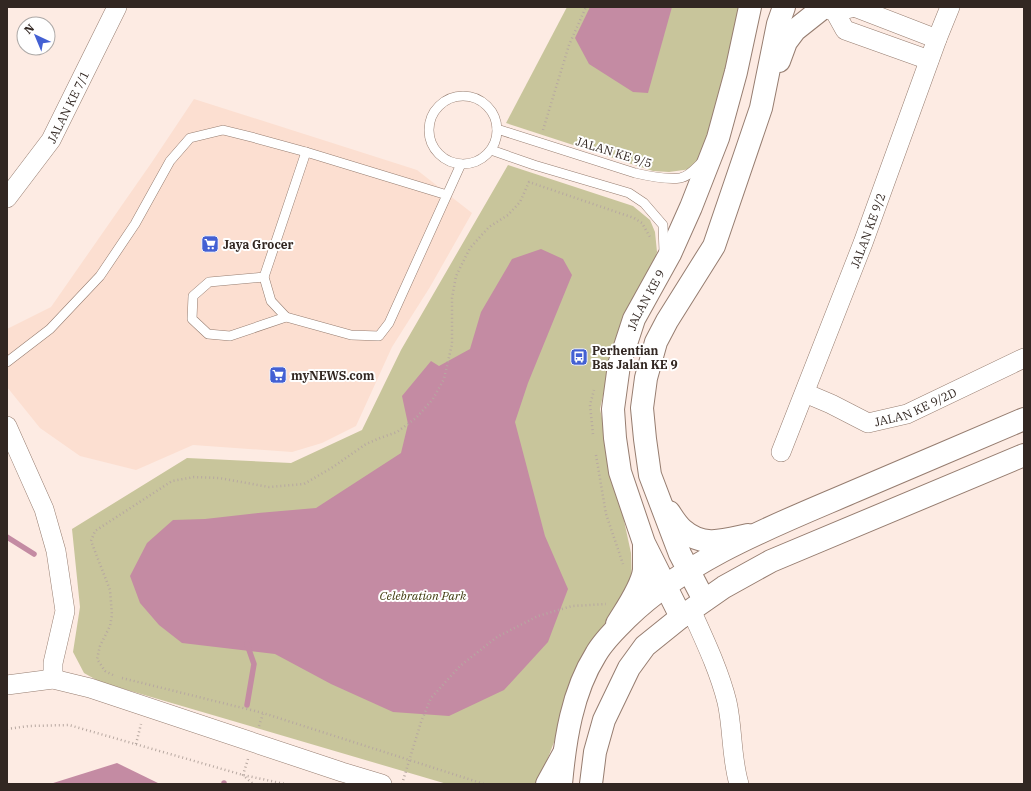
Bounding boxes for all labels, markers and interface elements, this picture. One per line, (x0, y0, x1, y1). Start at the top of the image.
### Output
north arrow (16, 16, 56, 56)
text: N (21, 21, 37, 37)
street label: JALAN KE 7/1 (43, 68, 92, 145)
street label: JALAN KE 9/5 (574, 133, 654, 171)
street label: JALAN KE 9/2 (847, 191, 888, 270)
supermarket icon: Jaya Grocer (200, 234, 220, 254)
place label: Jaya Grocer (223, 237, 294, 252)
street label: JALAN KE 9 (623, 267, 668, 332)
place label: Perhentian Bas Jalan KE 9 (592, 343, 678, 372)
bus stop icon: Perhentian Bas Jalan KE 9 (569, 347, 589, 367)
supermarket icon: myNEWS.com (268, 365, 288, 385)
place label: myNEWS.com (291, 368, 375, 383)
street label: JALAN KE 9/2D (873, 384, 959, 429)
park label: Celebration Park (380, 588, 467, 603)

